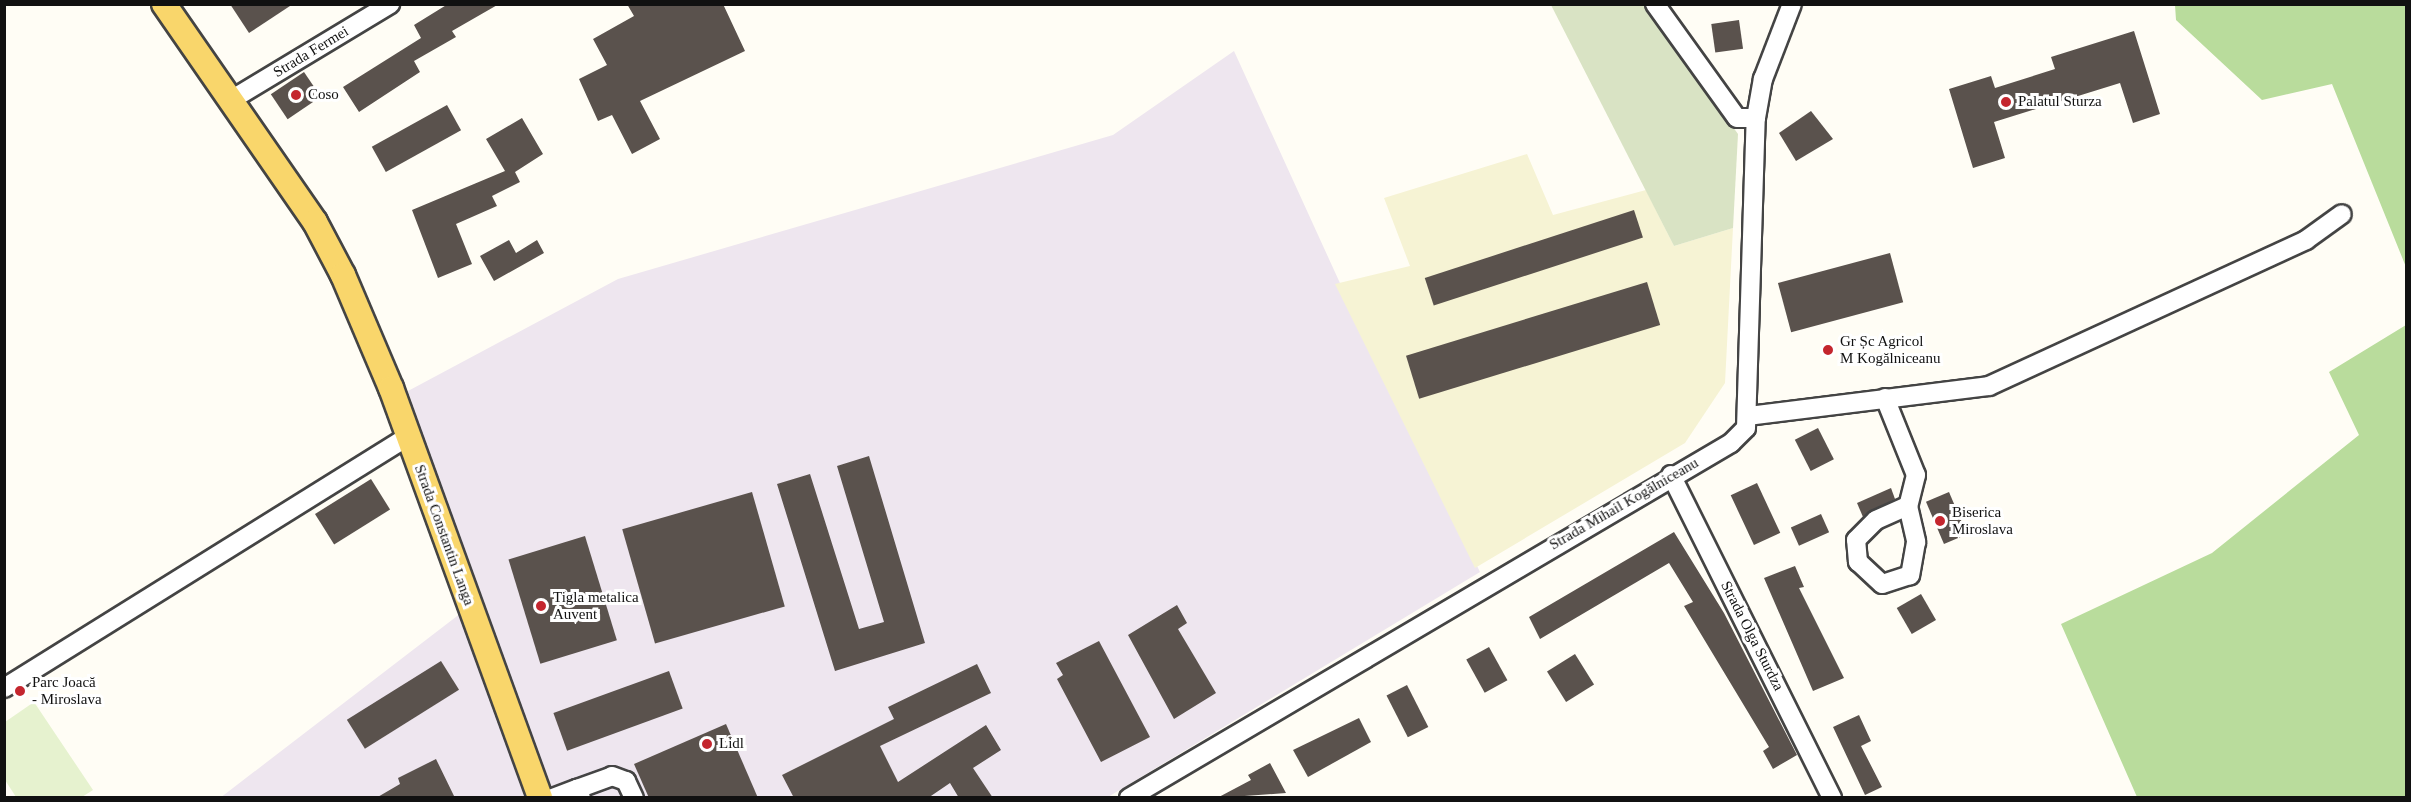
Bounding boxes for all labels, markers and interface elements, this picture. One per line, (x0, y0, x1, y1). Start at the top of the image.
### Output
street label: Strada Fermei (270, 23, 352, 81)
place label: Coso (308, 86, 339, 104)
marker: Coso (289, 88, 303, 102)
place label: Palatul Sturza (2018, 93, 2102, 111)
marker: Palatul Sturza (1999, 95, 2013, 109)
place label: Gr Șc Agricol M Kogălniceanu (1840, 332, 1940, 367)
marker: Gr Șc Agricol M Kogălniceanu (1821, 343, 1835, 357)
street label: Strada Mihail Kogălniceanu (1546, 454, 1702, 554)
street label: Strada Constantin Langa (410, 462, 478, 608)
place label: Biserica Miroslava (1952, 503, 2013, 538)
marker: Biserica Miroslava (1933, 514, 1947, 528)
street label: Strada Olga Sturdza (1717, 578, 1787, 694)
place label: Tigla metalica Auvent (553, 588, 639, 623)
marker: Tigla metalica Auvent (534, 599, 548, 613)
place label: Parc Joacă - Miroslava (32, 673, 102, 708)
marker: Parc Joacă - Miroslava (13, 684, 27, 698)
place label: Lidl (719, 735, 744, 753)
marker: Lidl (700, 737, 714, 751)

